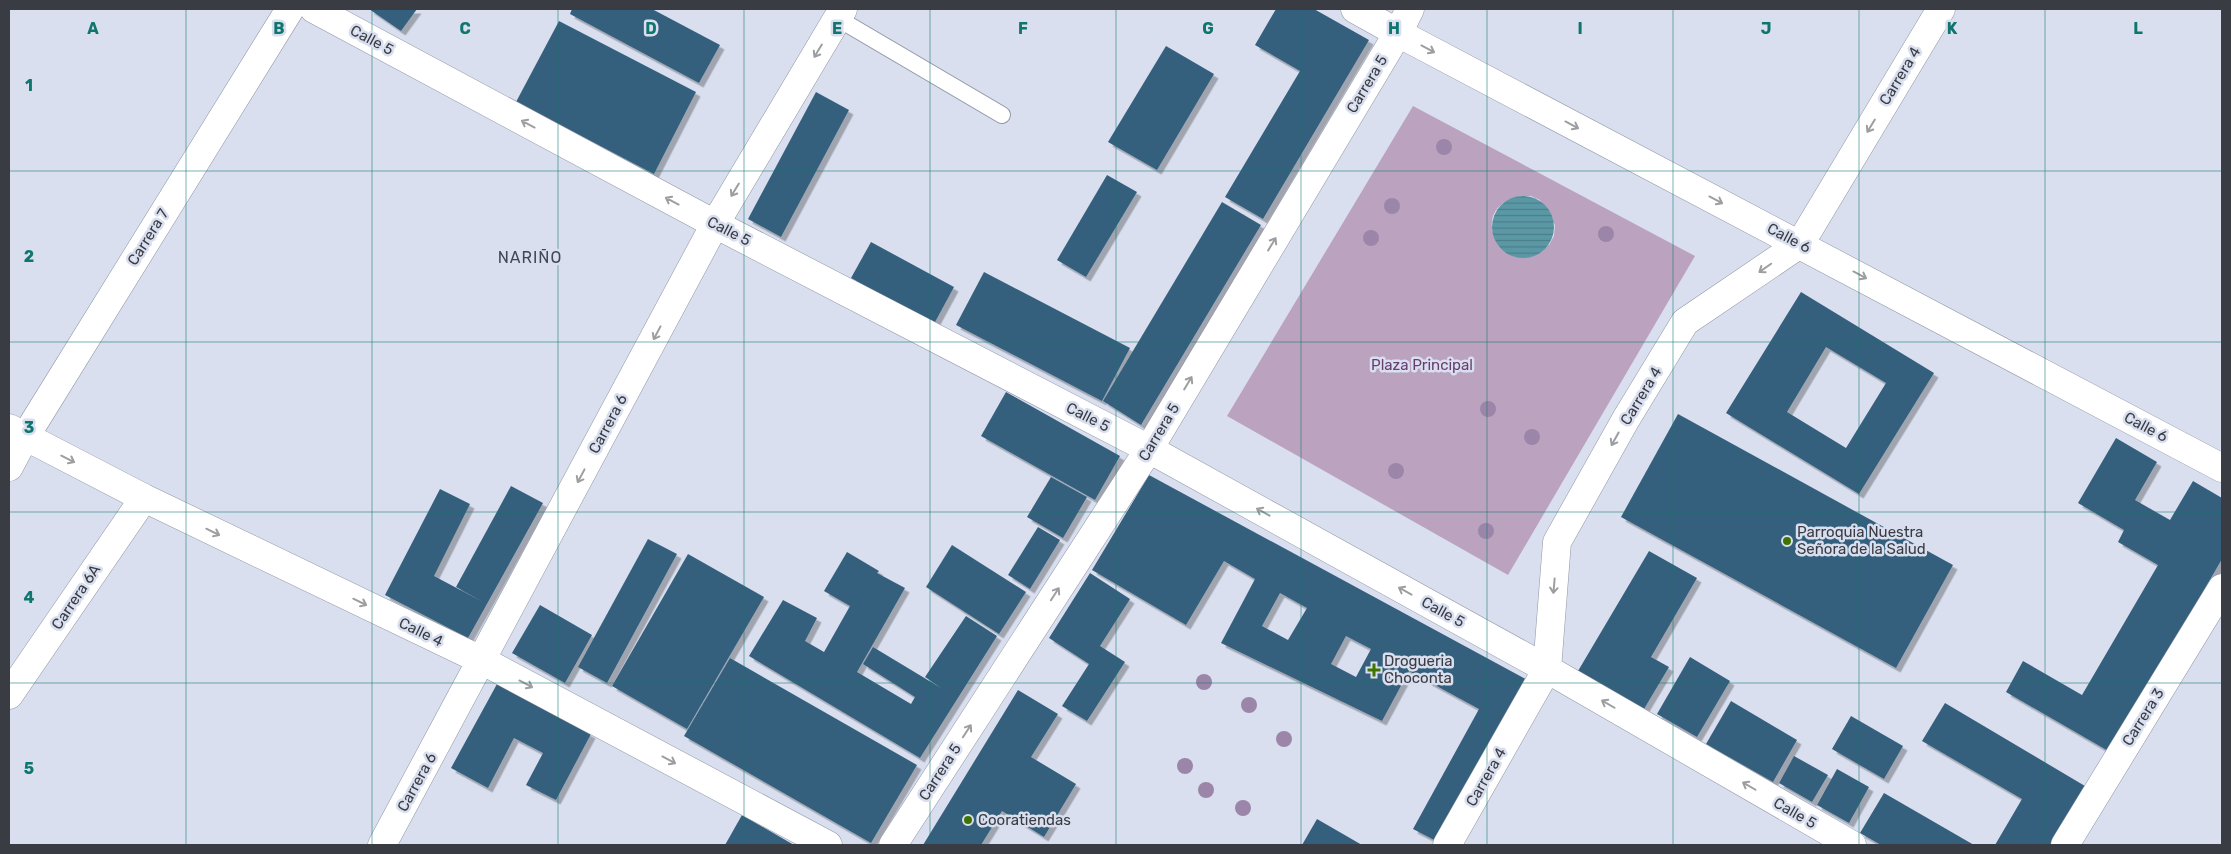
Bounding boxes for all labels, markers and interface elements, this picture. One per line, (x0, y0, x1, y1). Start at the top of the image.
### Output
text: A (87, 19, 99, 38)
text: B (273, 19, 285, 38)
text: C (459, 19, 471, 38)
text: D (645, 19, 657, 38)
text: E (832, 19, 842, 38)
text: F (1018, 19, 1028, 38)
text: G (1202, 19, 1214, 38)
text: H (1388, 19, 1400, 38)
text: I (1577, 19, 1583, 38)
text: J (1761, 19, 1771, 38)
text: K (1947, 19, 1958, 38)
text: L (2133, 19, 2143, 38)
street label: Calle 5 (347, 21, 397, 59)
one-way arrow (812, 43, 822, 57)
street label: Carrera 4 (1876, 44, 1924, 108)
one-way arrow (1420, 45, 1435, 54)
street label: Carrera 5 (1343, 52, 1391, 116)
text: 1 (25, 76, 33, 95)
one-way arrow (1865, 118, 1875, 132)
one-way arrow (521, 119, 536, 129)
one-way arrow (1564, 120, 1579, 130)
one-way arrow (729, 183, 739, 197)
one-way arrow (664, 196, 679, 206)
one-way arrow (1708, 196, 1723, 205)
street label: Carrera 7 (124, 205, 173, 269)
street label: Calle 5 (704, 212, 754, 250)
street label: Calle 6 (1764, 219, 1814, 257)
one-way arrow (1267, 237, 1277, 251)
text: 2 (24, 247, 34, 266)
district label: NARIÑO (498, 248, 562, 267)
one-way arrow (1758, 263, 1772, 273)
one-way arrow (1852, 271, 1866, 281)
one-way arrow (652, 325, 661, 340)
park label: Plaza Principal (1371, 356, 1473, 374)
street label: Carrera 4 (1617, 364, 1665, 428)
one-way arrow (1184, 377, 1194, 391)
street label: Carrera 6 (585, 391, 631, 457)
street label: Calle 5 (1063, 398, 1113, 436)
street label: Carrera 5 (1135, 400, 1183, 464)
street label: Calle 6 (2121, 408, 2171, 446)
text: 3 (24, 418, 34, 437)
one-way arrow (1610, 431, 1620, 446)
one-way arrow (60, 455, 75, 464)
one-way arrow (575, 469, 585, 483)
one-way arrow (1256, 507, 1271, 517)
place label: Parroquia Nuestra Señora de la Salud (1797, 523, 1926, 558)
one-way arrow (205, 527, 220, 537)
marker: Parroquia Nuestra Señora de la Salud (1781, 535, 1793, 547)
street label: Carrera 6A (48, 561, 104, 633)
one-way arrow (1549, 578, 1559, 594)
one-way arrow (1399, 585, 1413, 595)
text: 4 (24, 588, 35, 607)
one-way arrow (1050, 588, 1060, 602)
street label: Calle 5 (1418, 593, 1468, 631)
one-way arrow (352, 598, 367, 607)
street label: Calle 4 (396, 614, 446, 650)
place label: Drogueria Choconta (1384, 652, 1453, 687)
marker: Drogueria Choconta (1368, 664, 1380, 676)
one-way arrow (518, 679, 533, 689)
street label: Carrera 3 (2118, 685, 2168, 749)
one-way arrow (1602, 699, 1616, 709)
one-way arrow (962, 724, 972, 738)
street label: Carrera 5 (915, 740, 965, 804)
street label: Carrera 4 (1462, 744, 1510, 810)
street label: Carrera 6 (393, 749, 441, 815)
one-way arrow (661, 756, 676, 765)
text: 5 (24, 759, 34, 778)
one-way arrow (1742, 780, 1756, 790)
street label: Calle 5 (1770, 794, 1820, 832)
place label: Cooratiendas (978, 811, 1071, 829)
marker: Cooratiendas (962, 814, 974, 826)

